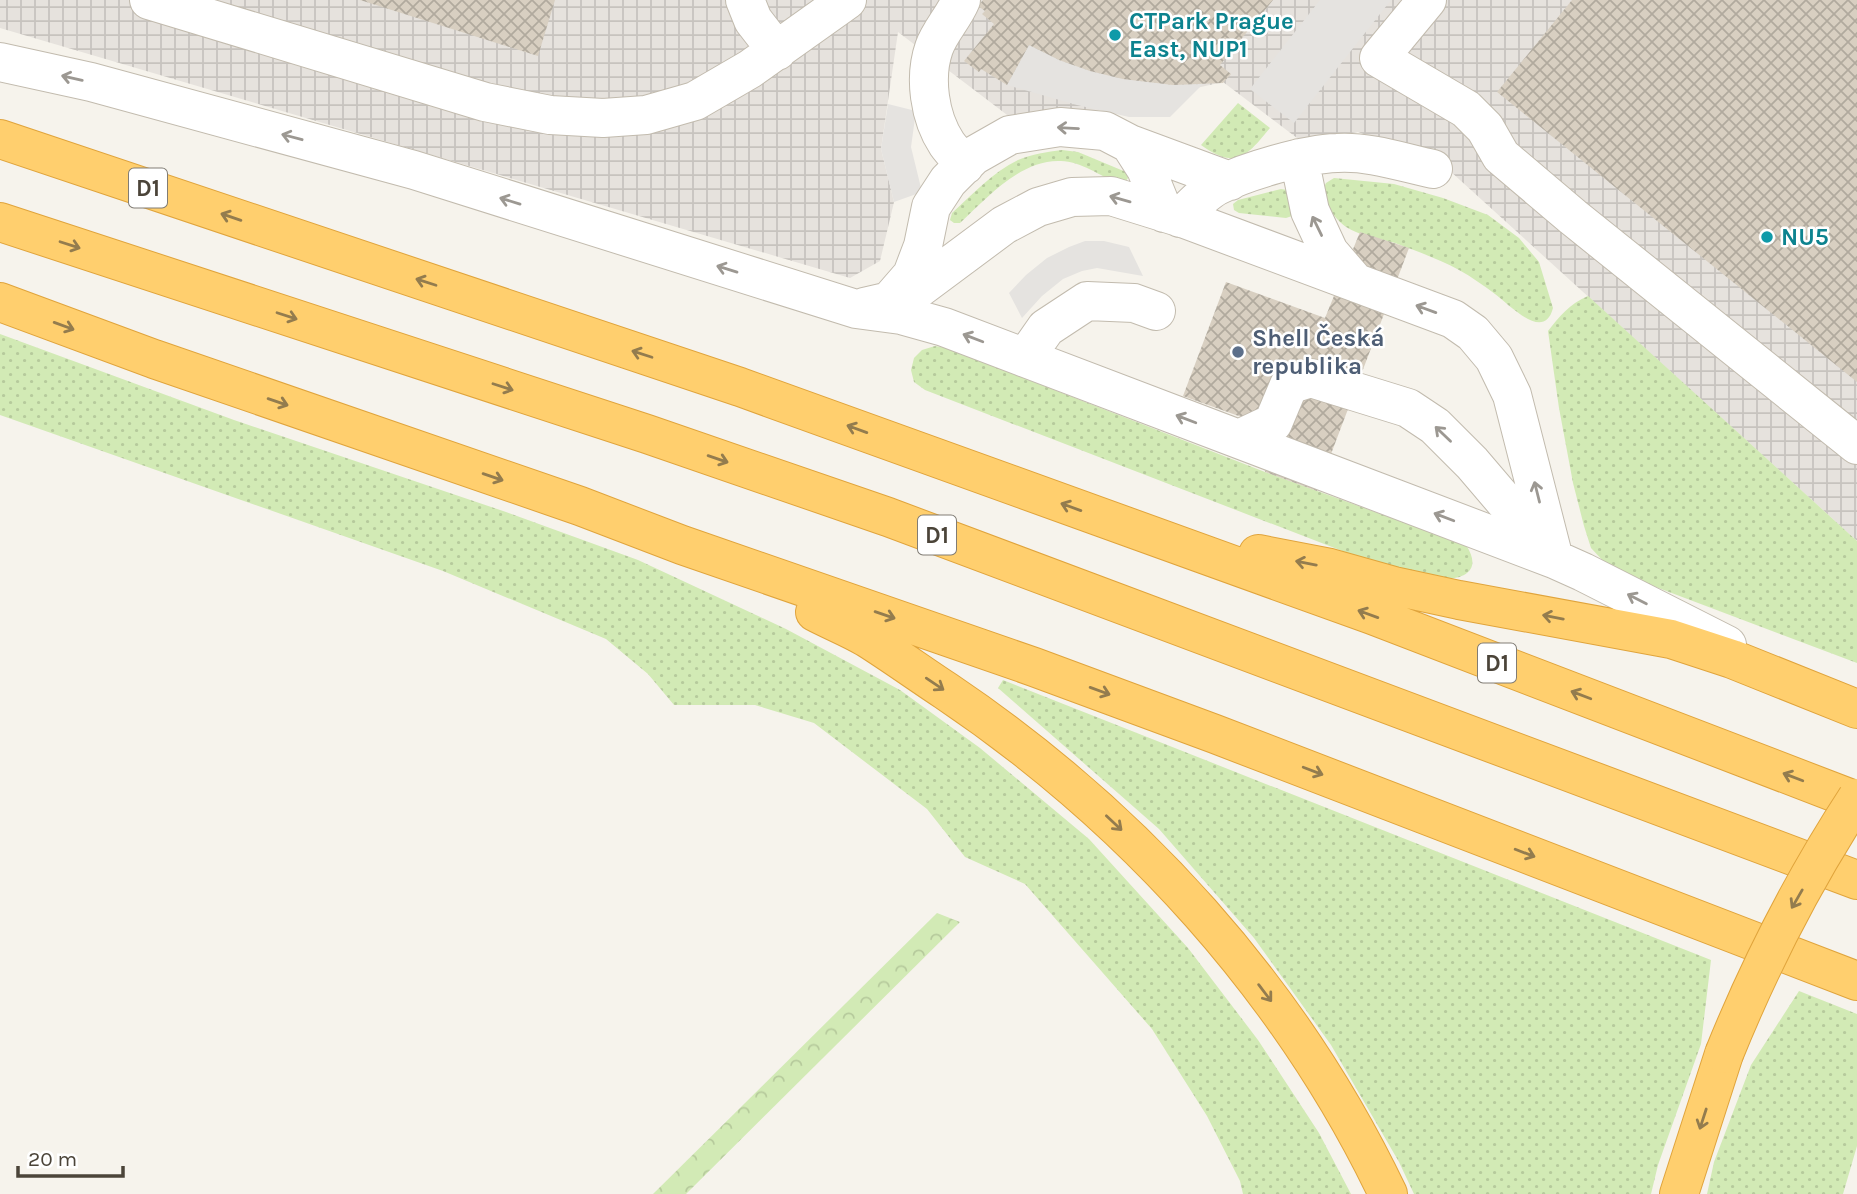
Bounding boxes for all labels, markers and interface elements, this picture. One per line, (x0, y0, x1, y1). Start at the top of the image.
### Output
place label: CTPark Prague East, NUP1 (1129, 7, 1294, 63)
marker: CTPark Prague East, NUP1 (1107, 27, 1123, 43)
one-way arrow (61, 71, 84, 84)
one-way arrow (1057, 122, 1080, 135)
one-way arrow (281, 130, 303, 143)
road number: D1 (129, 168, 167, 208)
one-way arrow (1109, 192, 1132, 205)
one-way arrow (499, 193, 521, 206)
one-way arrow (220, 210, 242, 223)
one-way arrow (1310, 216, 1323, 237)
place label: NU5 (1781, 223, 1829, 251)
marker: NU5 (1759, 229, 1775, 245)
one-way arrow (59, 239, 81, 252)
one-way arrow (716, 262, 738, 275)
one-way arrow (416, 275, 438, 287)
one-way arrow (1416, 302, 1438, 314)
one-way arrow (275, 311, 297, 323)
one-way arrow (53, 321, 75, 333)
place label: Shell Česká republika (1252, 323, 1384, 380)
one-way arrow (963, 330, 984, 343)
marker: Shell Česká republika (1230, 344, 1246, 360)
one-way arrow (632, 347, 654, 359)
one-way arrow (491, 382, 513, 394)
one-way arrow (267, 397, 289, 409)
one-way arrow (1175, 411, 1197, 424)
one-way arrow (846, 422, 868, 435)
one-way arrow (1435, 426, 1452, 443)
one-way arrow (707, 454, 729, 466)
one-way arrow (482, 472, 504, 484)
one-way arrow (1530, 482, 1543, 504)
one-way arrow (1060, 500, 1082, 512)
one-way arrow (1434, 510, 1455, 522)
road number: D1 (918, 516, 956, 554)
one-way arrow (1296, 556, 1318, 570)
one-way arrow (1627, 592, 1648, 606)
one-way arrow (1358, 607, 1380, 619)
one-way arrow (874, 610, 896, 622)
one-way arrow (1542, 610, 1565, 623)
road number: D1 (1478, 643, 1516, 682)
one-way arrow (924, 677, 944, 691)
one-way arrow (1088, 686, 1110, 698)
one-way arrow (1570, 688, 1592, 701)
one-way arrow (1301, 766, 1323, 779)
one-way arrow (1783, 770, 1805, 782)
one-way arrow (1105, 815, 1122, 832)
one-way arrow (1514, 848, 1535, 860)
one-way arrow (1790, 888, 1803, 909)
one-way arrow (1258, 983, 1272, 1002)
one-way arrow (1696, 1107, 1708, 1129)
scale bar (18, 1134, 122, 1178)
text: 20 m (28, 1147, 77, 1171)

